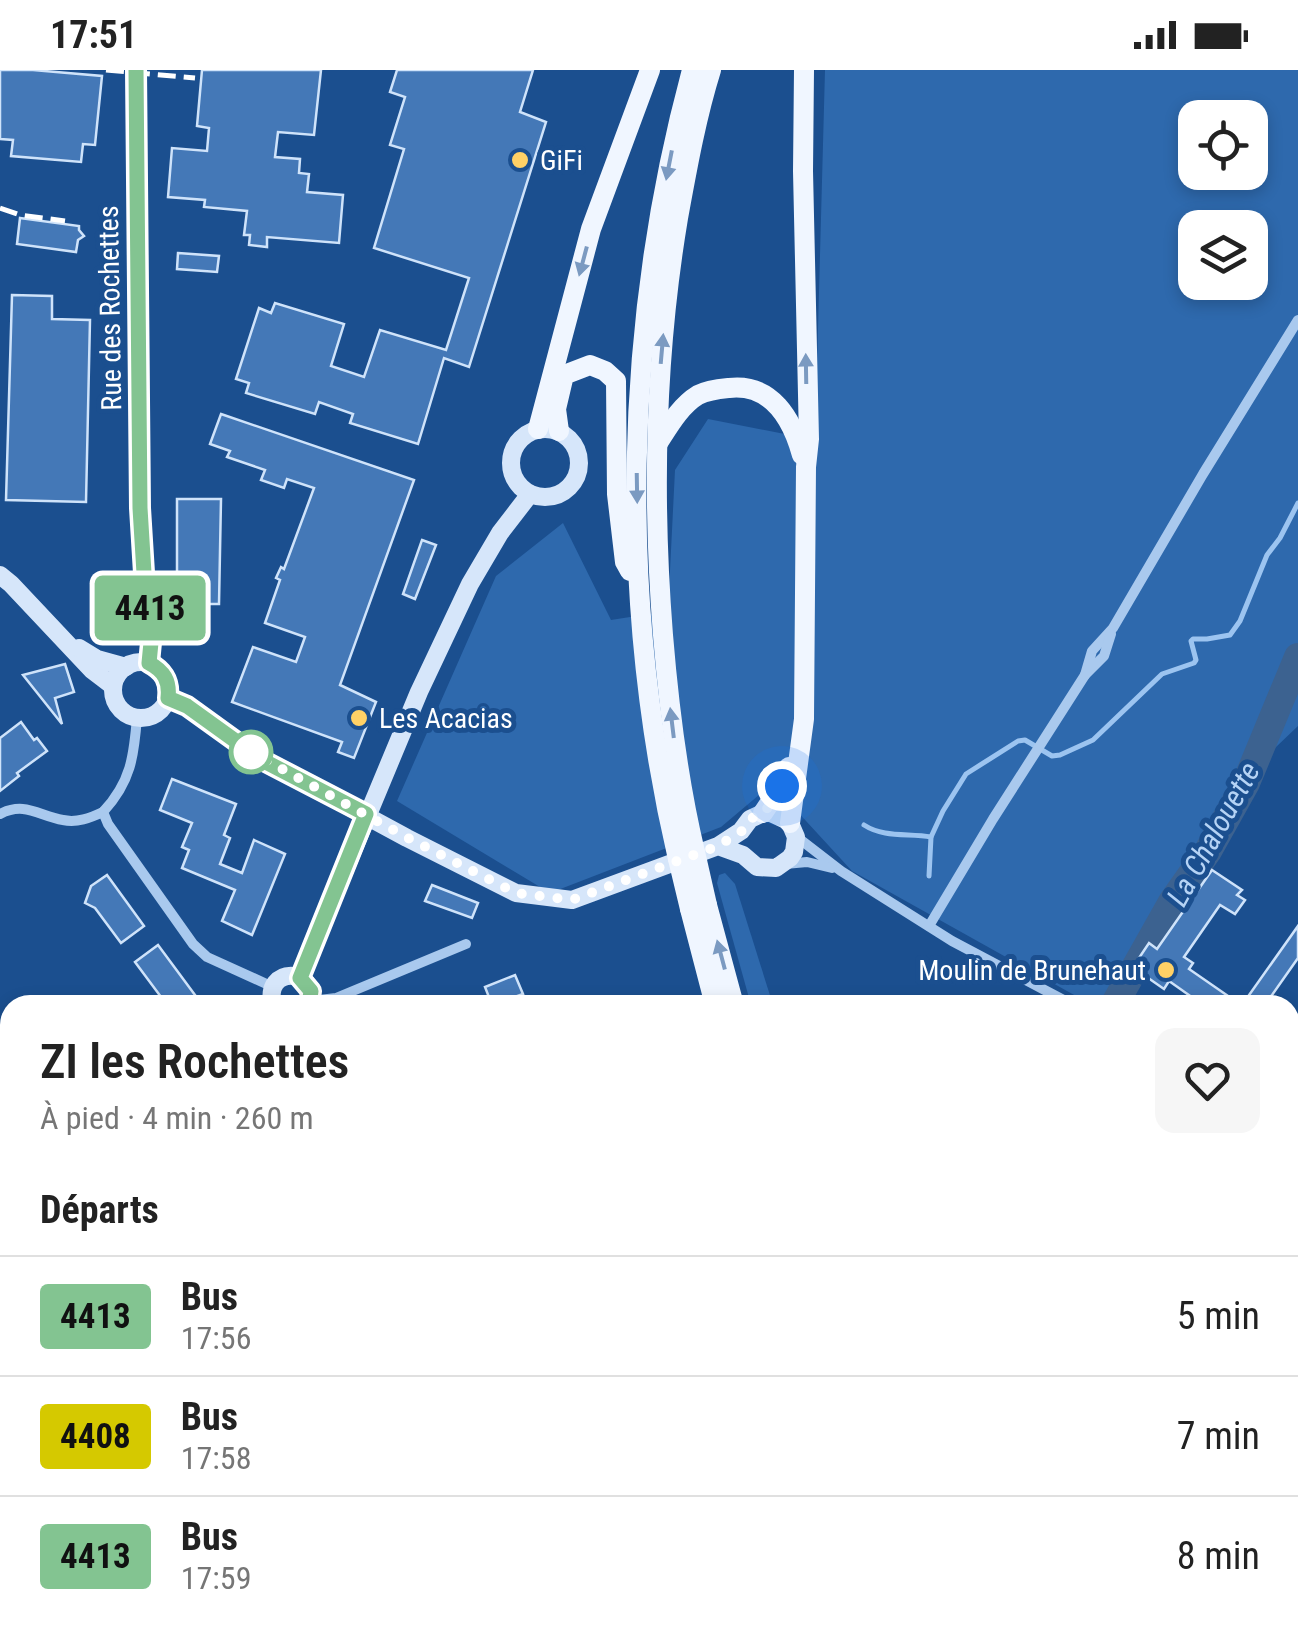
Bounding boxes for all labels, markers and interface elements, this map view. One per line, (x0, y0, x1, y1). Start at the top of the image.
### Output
text: 17:51 (50, 13, 137, 57)
map controls (1178, 100, 1268, 300)
button: locate (1178, 100, 1268, 190)
place label: GiFi (540, 144, 583, 177)
marker: GiFi (509, 149, 531, 171)
one-way arrow (661, 150, 676, 181)
street label: Rue des Rochettes (92, 205, 128, 411)
button: layers (1178, 210, 1268, 300)
one-way arrow (574, 246, 590, 277)
one-way arrow (654, 332, 670, 364)
one-way arrow (798, 353, 814, 385)
one-way arrow (629, 472, 645, 504)
line badge: 4413 (80, 576, 220, 640)
text: 4413 (115, 588, 185, 629)
place label: Les Acacias (379, 702, 513, 735)
one-way arrow (664, 706, 680, 738)
marker: Les Acacias (348, 707, 370, 729)
unlabelled marker (230, 731, 272, 773)
water label: La Chalouette (1159, 756, 1267, 912)
your location (757, 761, 807, 811)
one-way arrow (712, 939, 728, 970)
place label: Moulin de Brunehaut (918, 954, 1146, 987)
marker: Moulin de Brunehaut (1155, 959, 1177, 981)
button: heart (1155, 1028, 1260, 1133)
text: ZI les Rochettes (40, 1033, 349, 1090)
text: À pied · 4 min · 260 m (40, 1099, 314, 1137)
text: Départs (40, 1188, 159, 1232)
text: Bus (181, 1275, 238, 1319)
text: 5 min (1177, 1294, 1260, 1338)
text: 4413 (60, 1296, 131, 1337)
text: 17:56 (181, 1319, 251, 1357)
text: Bus (181, 1395, 238, 1439)
text: 7 min (1177, 1414, 1260, 1458)
text: 4408 (60, 1416, 131, 1457)
text: 17:58 (181, 1439, 251, 1477)
text: Bus (181, 1515, 238, 1559)
text: 8 min (1177, 1534, 1260, 1578)
text: 4413 (60, 1536, 131, 1577)
text: 17:59 (181, 1559, 251, 1597)

